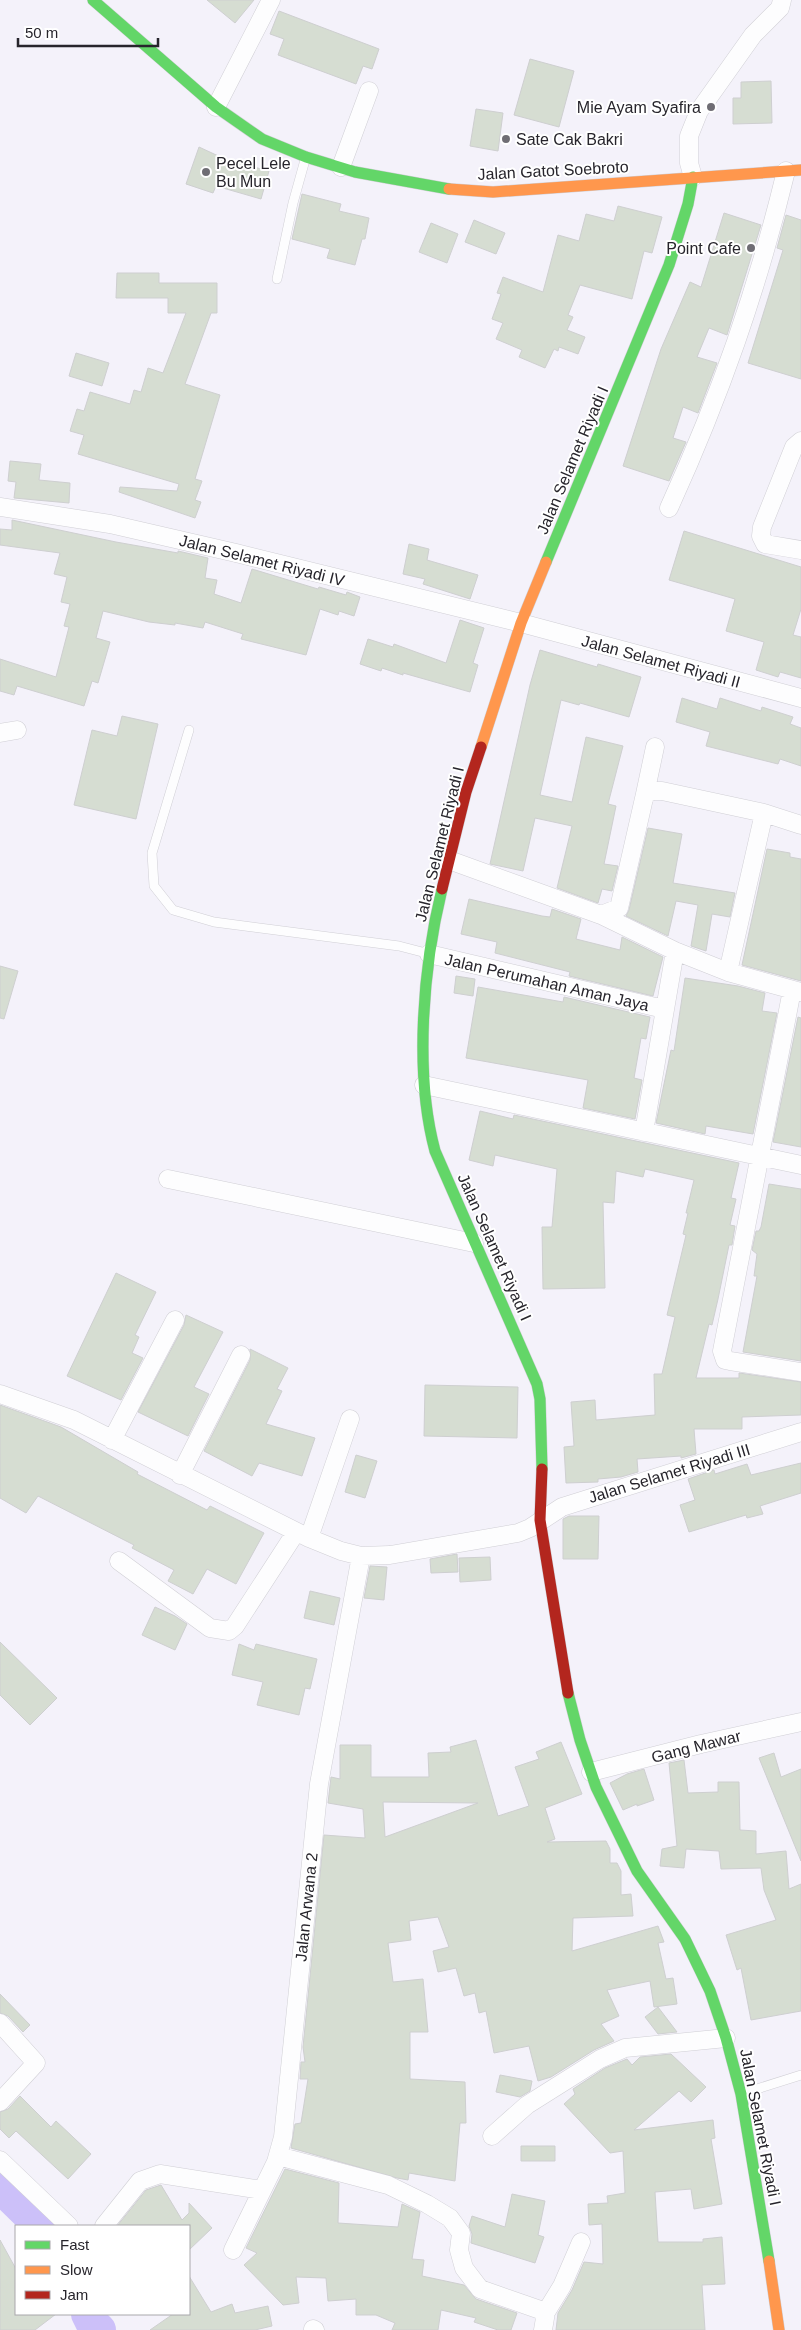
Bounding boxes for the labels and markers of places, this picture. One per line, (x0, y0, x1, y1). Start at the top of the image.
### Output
place label: Mie Ayam Syafira (577, 99, 701, 116)
marker: Mie Ayam Syafira (705, 101, 717, 113)
place label: Sate Cak Bakri (516, 131, 623, 148)
marker: Sate Cak Bakri (500, 133, 512, 145)
place label: Pecel Lele Bu Mun (216, 155, 291, 190)
marker: Pecel Lele Bu Mun (200, 166, 212, 178)
place label: Point Cafe (666, 240, 741, 257)
marker: Point Cafe (745, 242, 757, 254)

